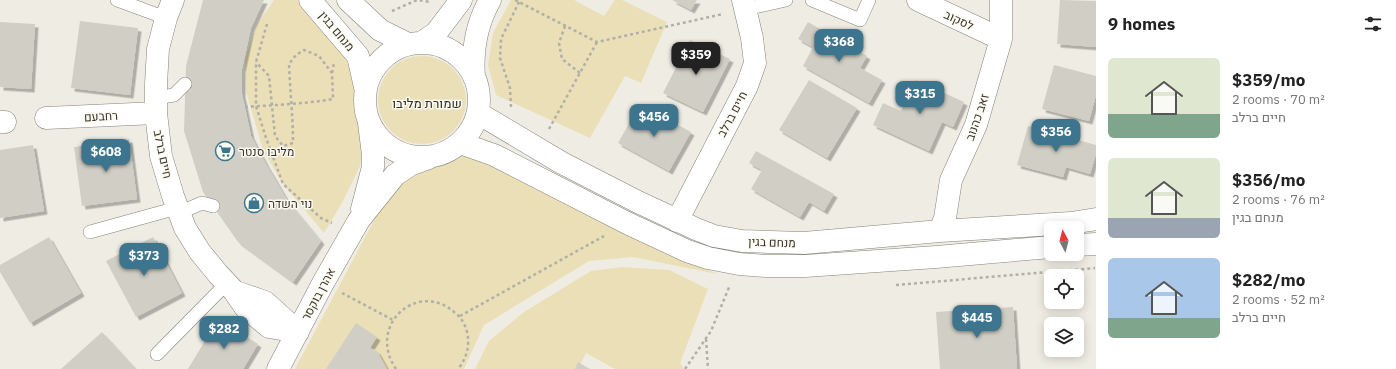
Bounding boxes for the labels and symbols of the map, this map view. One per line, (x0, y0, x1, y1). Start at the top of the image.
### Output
street label: לסקוב (942, 7, 976, 33)
street label: מנחם בגין (316, 8, 358, 54)
pin: $368 (815, 29, 863, 63)
pin: $359 (672, 42, 720, 76)
pin: $315 (896, 81, 944, 115)
street label: חיים ברלב (714, 89, 750, 139)
street label: זאב כהנוב (962, 91, 992, 143)
district label: שמורת מליבו (392, 95, 462, 112)
pin: $456 (630, 104, 678, 138)
street label: רחבעם (84, 108, 118, 124)
pin: $356 (1032, 119, 1080, 153)
street label: חיים ברלב (150, 128, 176, 180)
pin: $608 (82, 139, 130, 173)
supermarket icon: מליבו סנטר (214, 140, 236, 162)
place label: מליבו סנטר (239, 144, 294, 159)
shop icon: נוי השדה (243, 192, 265, 214)
place label: נוי השדה (268, 196, 312, 211)
north arrow (1044, 221, 1084, 261)
street label: מנחם בגין (748, 234, 796, 250)
pin: $373 (120, 243, 168, 277)
street label: אהרן בוקסר (298, 265, 338, 323)
pin: $445 (953, 305, 1001, 339)
pin: $282 (200, 316, 248, 350)

